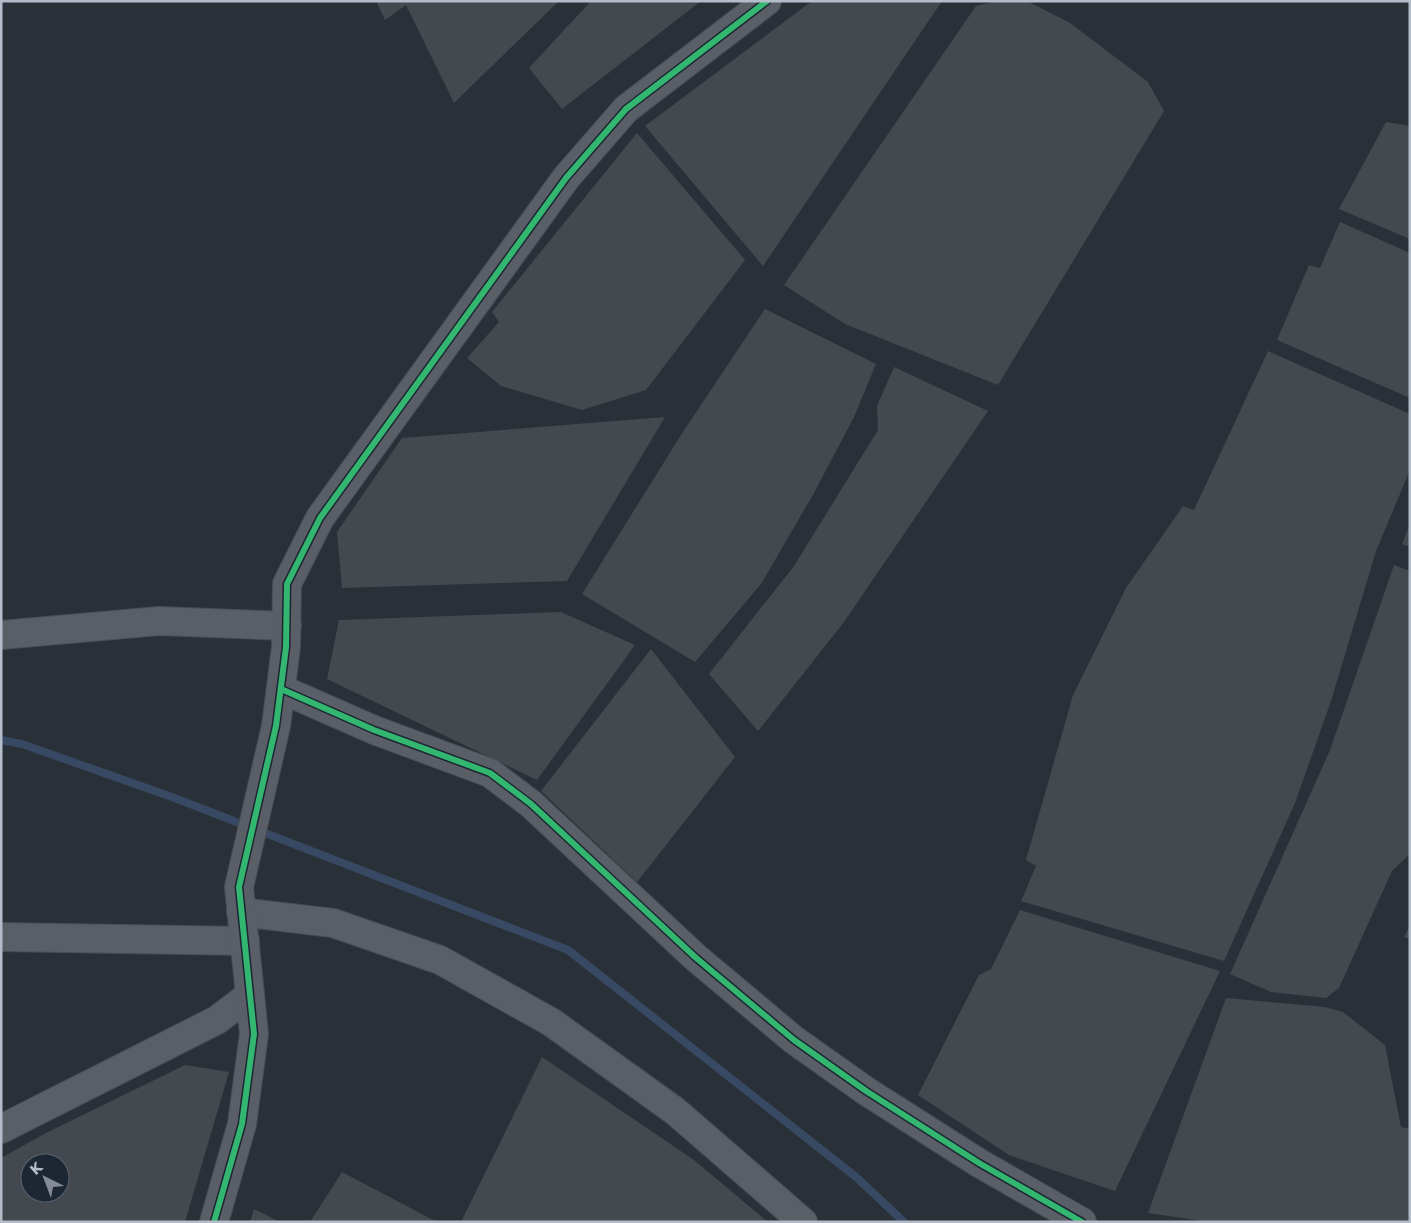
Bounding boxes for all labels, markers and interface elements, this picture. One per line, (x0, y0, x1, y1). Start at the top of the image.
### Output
north arrow (20, 1153, 70, 1203)
text: K (27, 1158, 47, 1178)

